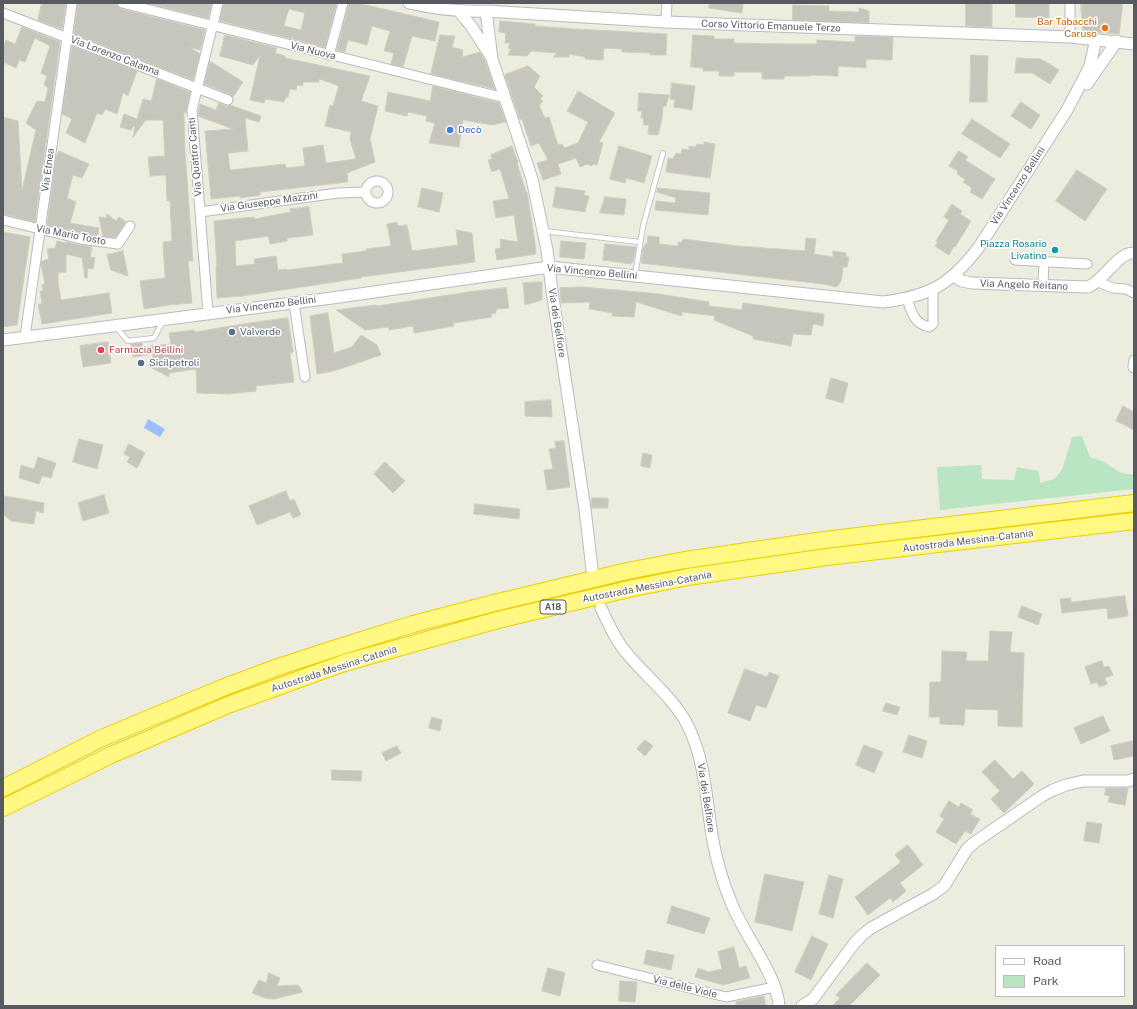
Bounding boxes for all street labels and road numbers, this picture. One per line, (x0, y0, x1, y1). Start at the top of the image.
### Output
street label: Corso Vittorio Emanuele Terzo (701, 18, 841, 34)
street label: Via Lorenzo Calanna (69, 33, 161, 79)
street label: Via Nuova (289, 40, 337, 62)
street label: Via Quattro Canti (186, 117, 204, 197)
street label: Via Vincenzo Bellini (988, 145, 1048, 227)
street label: Via Etnea (39, 147, 57, 193)
street label: Via Giuseppe Mazzini (219, 189, 319, 215)
street label: Via Mario Tosto (35, 222, 107, 248)
street label: Via Vincenzo Bellini (546, 262, 638, 282)
street label: Via Angelo Reitano (980, 277, 1068, 293)
street label: Via dei Belfiore (546, 287, 568, 359)
street label: Via Vincenzo Bellini (225, 294, 317, 316)
street label: Autostrada Messina-Catania (902, 527, 1034, 555)
street label: Autostrada Messina-Catania (581, 569, 713, 605)
road number: A18 (540, 600, 566, 614)
street label: Autostrada Messina-Catania (270, 643, 398, 695)
street label: Via dei Belfiore (695, 762, 717, 834)
street label: Via delle Viole (652, 973, 718, 1001)

